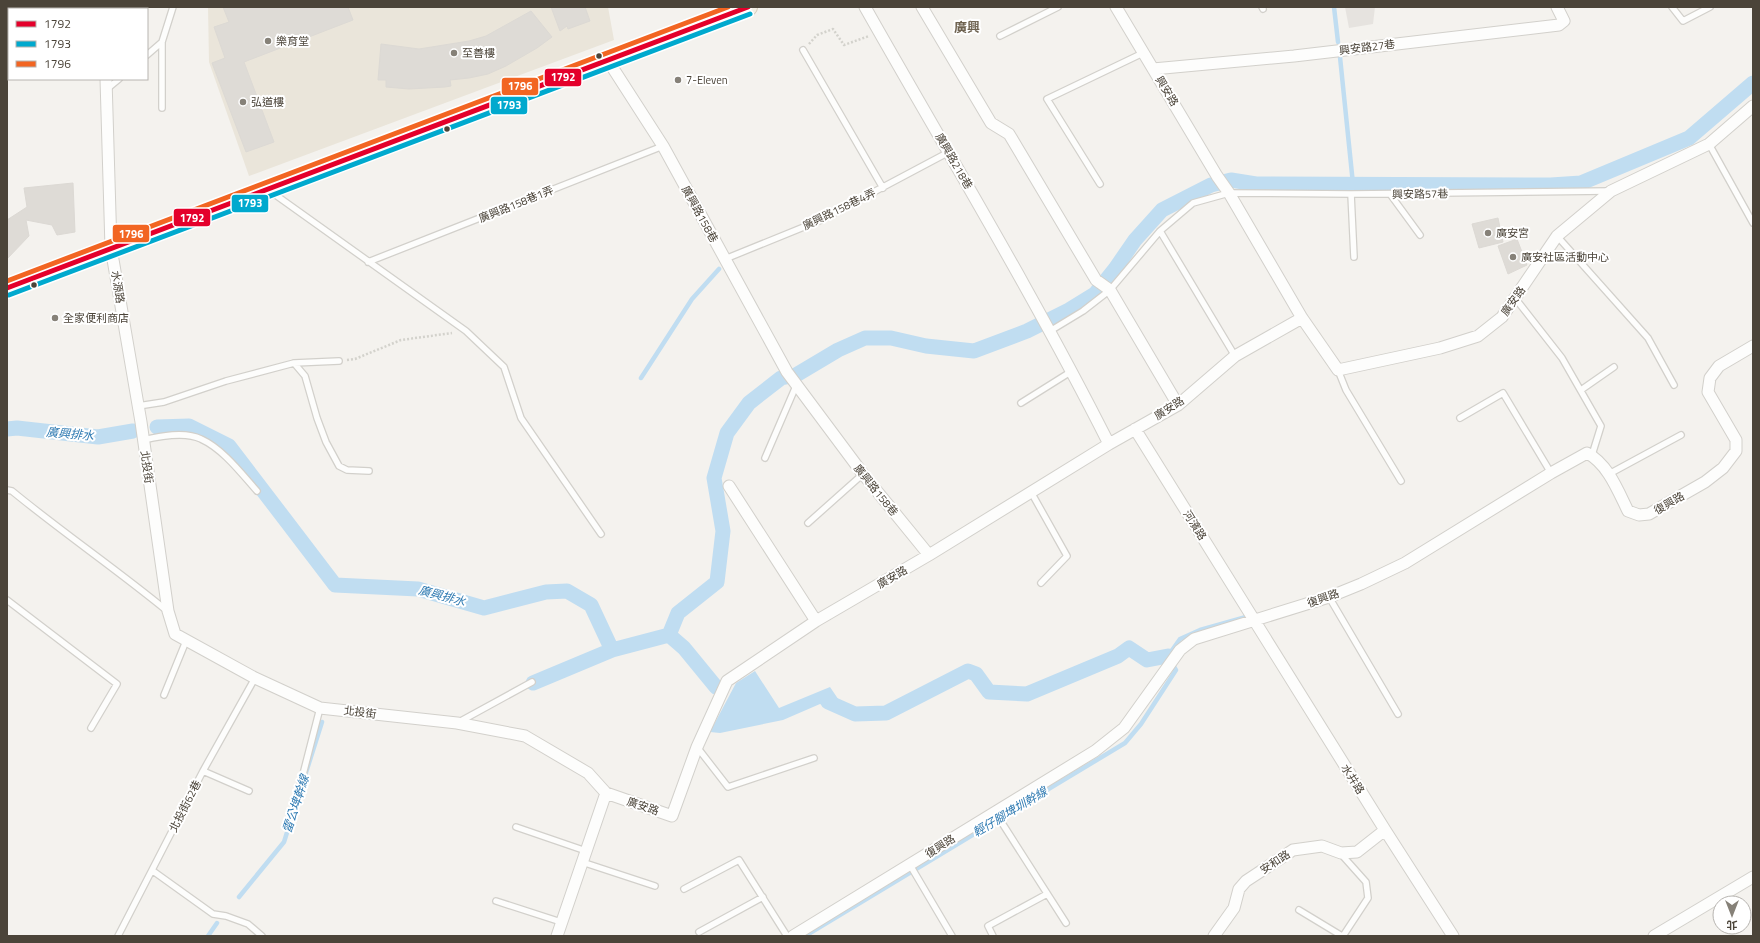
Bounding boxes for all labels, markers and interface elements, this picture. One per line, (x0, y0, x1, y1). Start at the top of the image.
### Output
legend (8, 8, 148, 80)
text: 1792 (44, 14, 71, 33)
district label: 廣興 (954, 17, 980, 37)
place label: 樂育堂 (276, 33, 309, 49)
text: 1793 (44, 34, 71, 53)
marker: 樂育堂 (263, 36, 273, 46)
street label: 興安路27巷 (1338, 36, 1396, 58)
place label: 至善樓 (462, 45, 495, 61)
marker: 至善樓 (449, 48, 459, 58)
unlabelled marker (594, 51, 604, 61)
text: 1796 (44, 54, 71, 73)
line badge: 1792 (544, 68, 582, 87)
text: 1792 (551, 69, 575, 85)
place label: 7-Eleven (686, 72, 728, 88)
street label: 興安路 (1152, 73, 1182, 109)
marker: 7-Eleven (673, 75, 683, 85)
line badge: 1796 (501, 77, 539, 96)
text: 1796 (508, 78, 532, 94)
place label: 弘道樓 (251, 94, 284, 110)
line badge: 1793 (490, 96, 528, 115)
marker: 弘道樓 (238, 97, 248, 107)
text: 1793 (497, 97, 521, 113)
unlabelled marker (442, 124, 452, 134)
street label: 廣興路218巷 (931, 130, 977, 192)
street label: 廣興路158巷1弄 (476, 182, 556, 226)
street label: 廣興路158巷 (678, 183, 722, 245)
street label: 廣興路158巷4弄 (800, 184, 878, 234)
street label: 興安路57巷 (1392, 186, 1448, 202)
line badge: 1793 (231, 194, 269, 213)
text: 1793 (238, 195, 262, 211)
line badge: 1792 (173, 208, 211, 227)
text: 1792 (180, 210, 204, 226)
line badge: 1796 (112, 224, 150, 243)
place label: 廣安宮 (1496, 225, 1529, 241)
text: 1796 (119, 226, 143, 242)
marker: 廣安宮 (1483, 228, 1493, 238)
place label: 廣安社區活動中心 (1521, 249, 1609, 265)
marker: 廣安社區活動中心 (1508, 252, 1518, 262)
street label: 水源路 (108, 269, 128, 305)
unlabelled marker (29, 280, 39, 290)
street label: 廣安路 (1497, 283, 1529, 319)
place label: 全家便利商店 (63, 310, 129, 326)
marker: 全家便利商店 (50, 313, 60, 323)
street label: 廣安路 (1151, 392, 1187, 424)
water label: 廣興排水 (45, 422, 96, 445)
street label: 北投街 (137, 450, 157, 484)
street label: 廣興路158巷 (850, 461, 902, 519)
street label: 復興路 (1651, 488, 1687, 518)
street label: 河濱路 (1179, 507, 1211, 543)
street label: 廣安路 (874, 562, 910, 592)
water label: 廣興排水 (416, 580, 469, 611)
street label: 復興路 (1305, 585, 1341, 611)
street label: 北投街 (343, 702, 377, 722)
street label: 水井路 (1337, 761, 1369, 797)
water label: 雷公埤幹線 (277, 770, 314, 835)
street label: 北投街62巷 (165, 777, 205, 835)
water label: 輕仔腳埤圳幹線 (969, 781, 1052, 841)
street label: 廣安路 (625, 793, 661, 819)
street label: 復興路 (922, 830, 958, 862)
street label: 安和路 (1257, 846, 1293, 878)
north arrow (1712, 895, 1752, 935)
text: 北 (1727, 917, 1738, 933)

